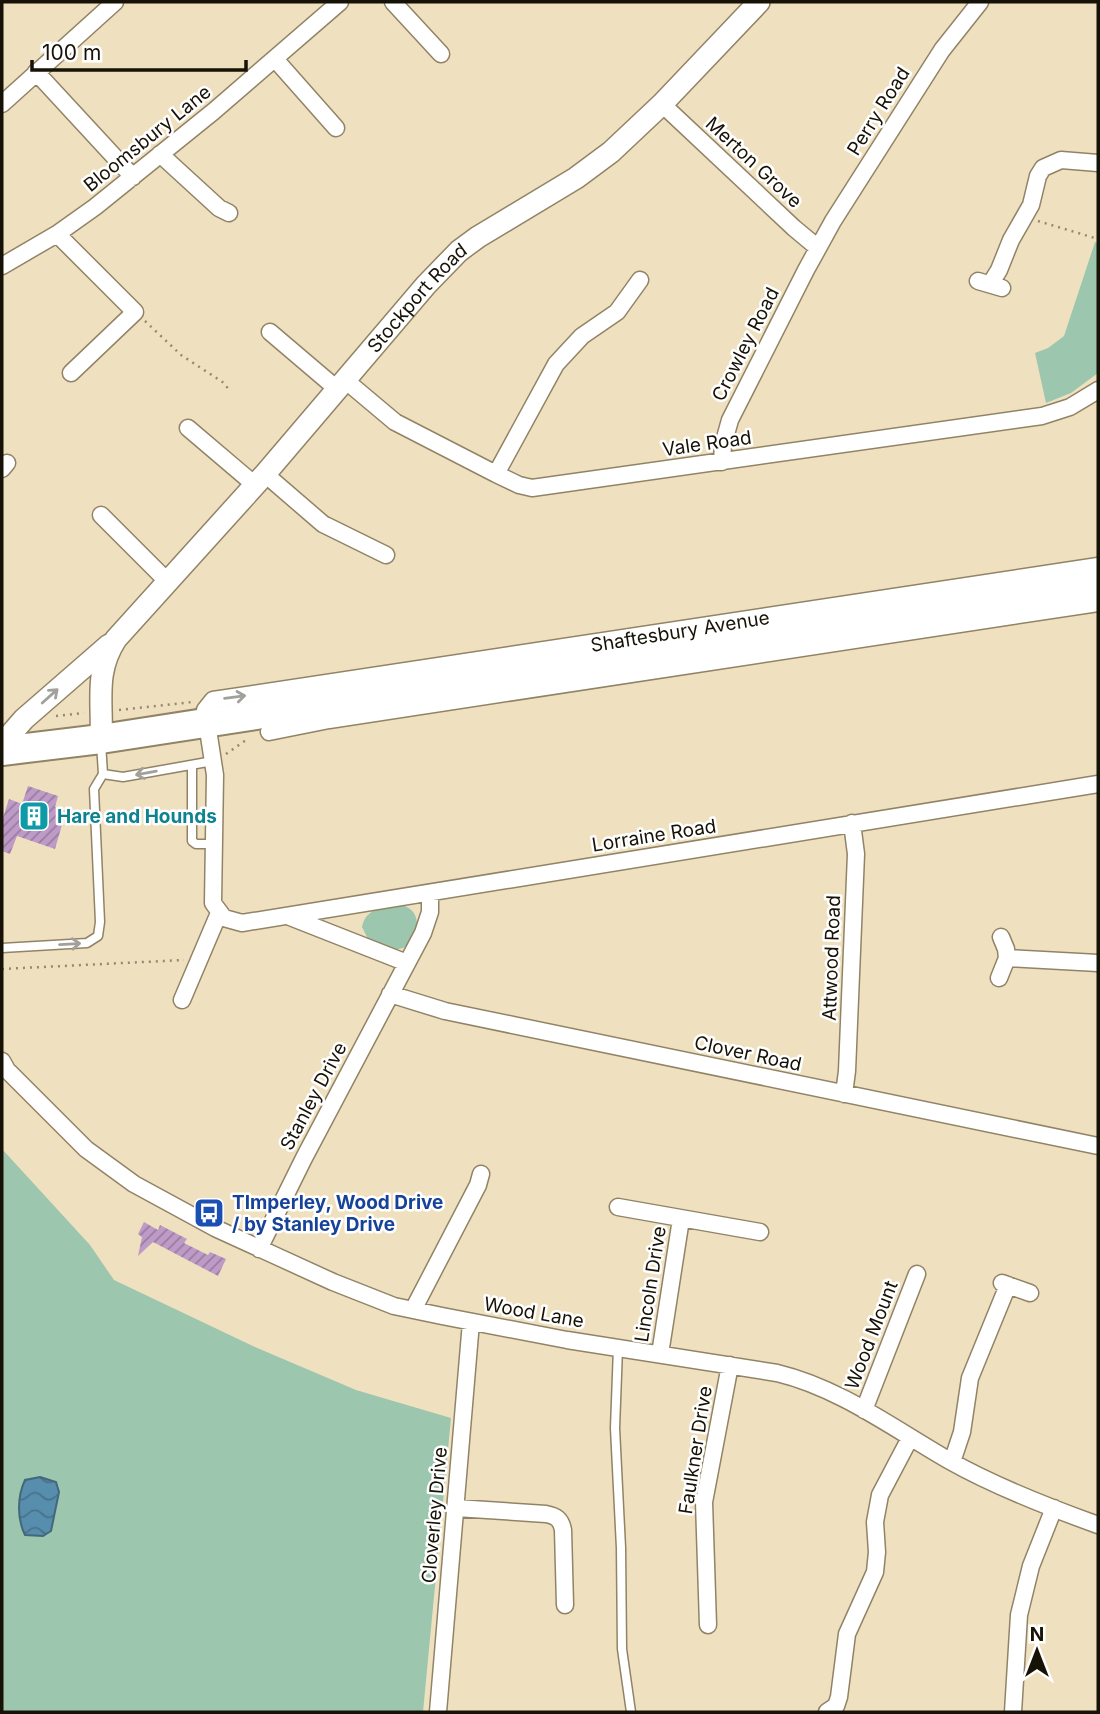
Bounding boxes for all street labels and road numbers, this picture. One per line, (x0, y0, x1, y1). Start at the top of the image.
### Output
street label: Perry Road (842, 63, 915, 160)
street label: Bloomsbury Lane (79, 80, 215, 197)
street label: Merton Grove (701, 112, 807, 213)
street label: Stockport Road (363, 238, 471, 357)
street label: Crowley Road (707, 284, 784, 405)
street label: Vale Road (661, 426, 753, 461)
street label: Shaftesbury Avenue (589, 606, 771, 657)
street label: Lorraine Road (590, 814, 718, 857)
street label: Attwood Road (818, 895, 845, 1021)
street label: Clover Road (692, 1031, 804, 1076)
street label: Stanley Drive (275, 1038, 351, 1154)
street label: Lincoln Drive (630, 1224, 671, 1344)
street label: Wood Mount (840, 1277, 903, 1393)
street label: Wood Lane (482, 1292, 586, 1333)
street label: Faulkner Drive (674, 1384, 717, 1516)
street label: Cloverley Drive (417, 1446, 452, 1584)

